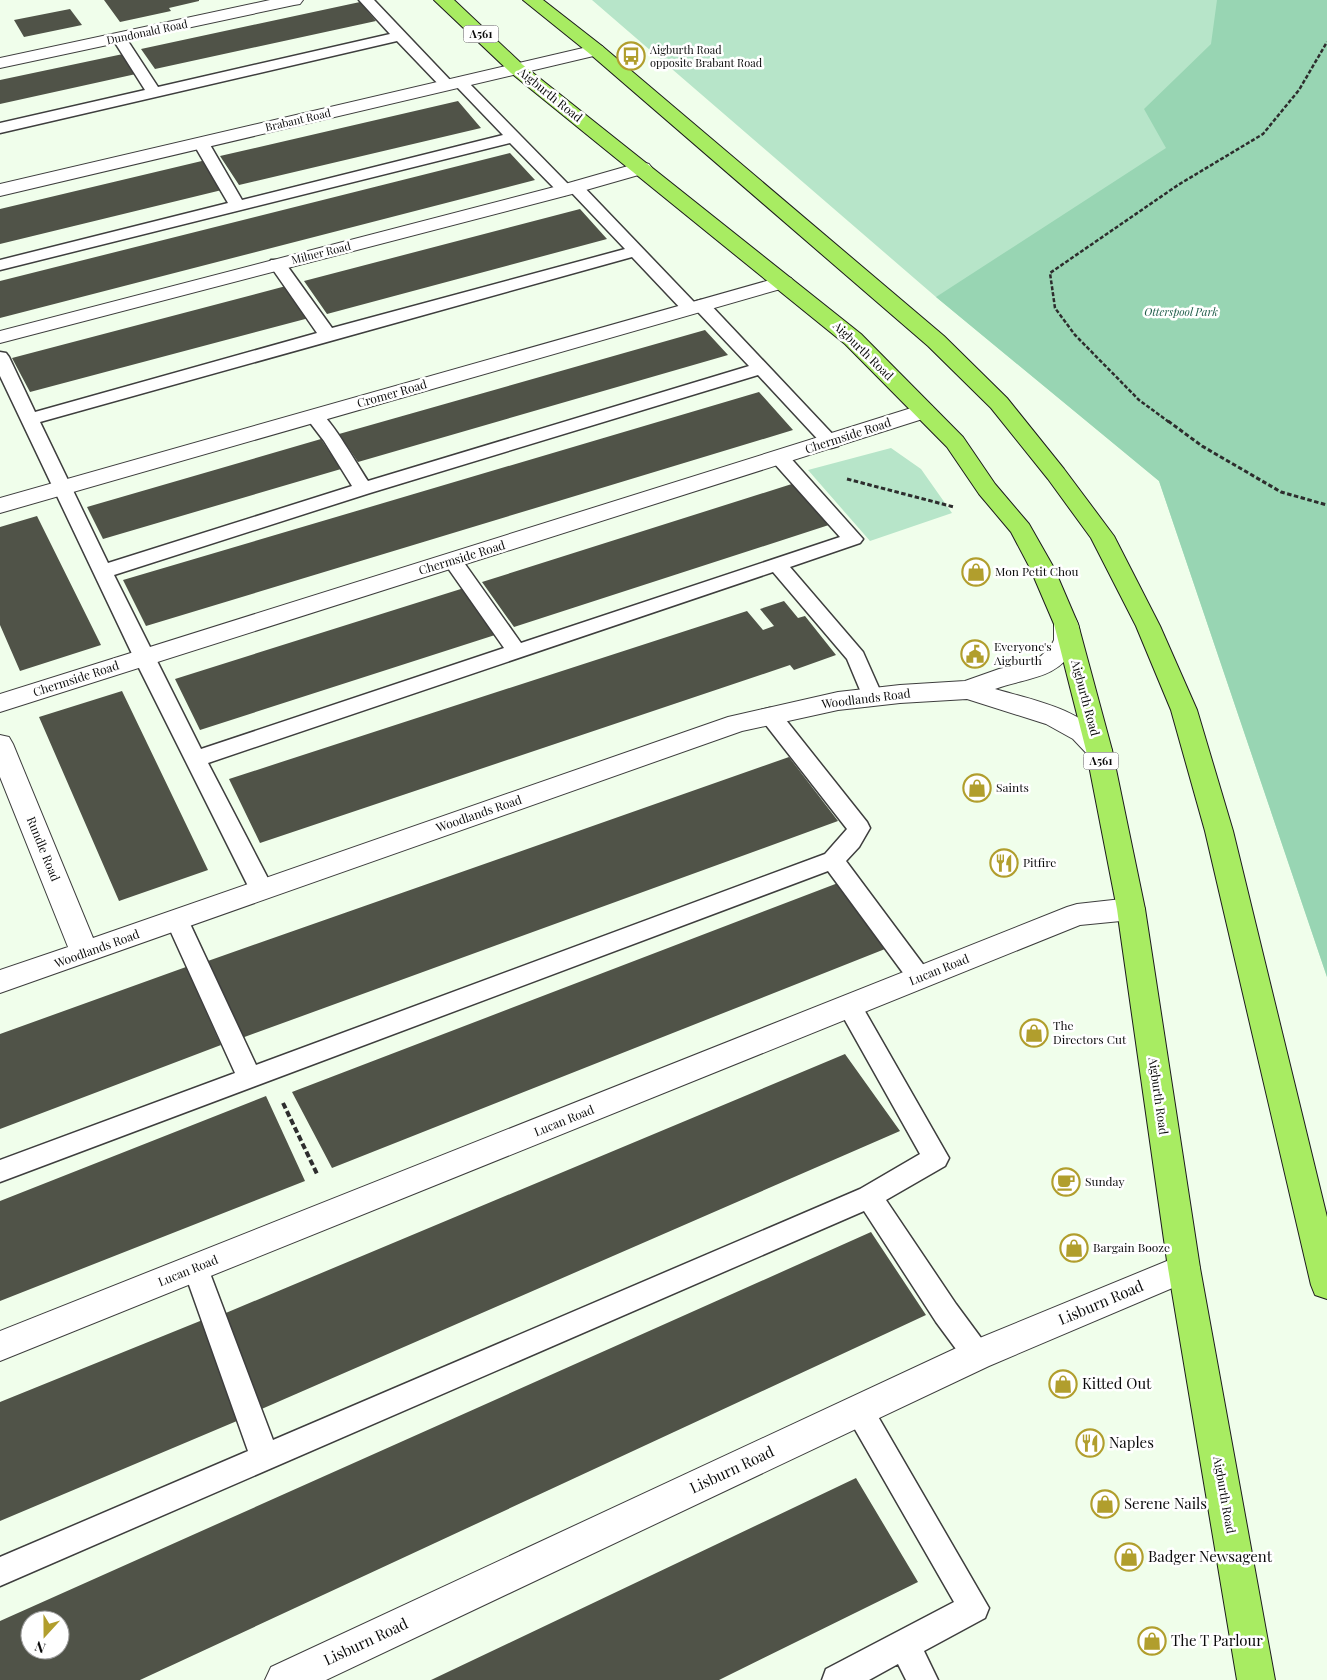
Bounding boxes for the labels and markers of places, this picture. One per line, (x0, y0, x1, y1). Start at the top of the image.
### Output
bus stop icon: Aigburth Road opposite Brabant Road (616, 41, 646, 71)
place label: Aigburth Road opposite Brabant Road (649, 42, 763, 70)
shop icon: Mon Petit Chou (961, 557, 991, 587)
place label: Mon Petit Chou (995, 563, 1079, 579)
place label: Everyone's Aigburth (993, 638, 1052, 668)
public building icon: Everyone's Aigburth (960, 639, 990, 669)
shop icon: Saints (962, 773, 992, 803)
place label: Saints (996, 779, 1029, 795)
restaurant icon: Pitfire (989, 848, 1019, 878)
place label: Pitfire (1023, 854, 1056, 870)
place label: The Directors Cut (1053, 1017, 1127, 1047)
shop icon: The Directors Cut (1019, 1018, 1049, 1048)
cafe icon: Sunday (1051, 1167, 1081, 1197)
place label: Sunday (1085, 1173, 1125, 1189)
shop icon: Bargain Booze (1059, 1233, 1089, 1263)
place label: Bargain Booze (1093, 1239, 1170, 1255)
shop icon: Kitted Out (1048, 1369, 1078, 1399)
place label: Kitted Out (1082, 1373, 1152, 1393)
restaurant icon: Naples (1075, 1428, 1105, 1458)
place label: Naples (1109, 1432, 1154, 1452)
shop icon: Serene Nails (1090, 1489, 1120, 1519)
place label: Serene Nails (1124, 1493, 1207, 1513)
shop icon: Badger Newsagent (1114, 1542, 1144, 1572)
place label: Badger Newsagent (1148, 1546, 1273, 1566)
shop icon: The T Parlour (1137, 1626, 1167, 1656)
place label: The T Parlour (1171, 1630, 1263, 1650)

